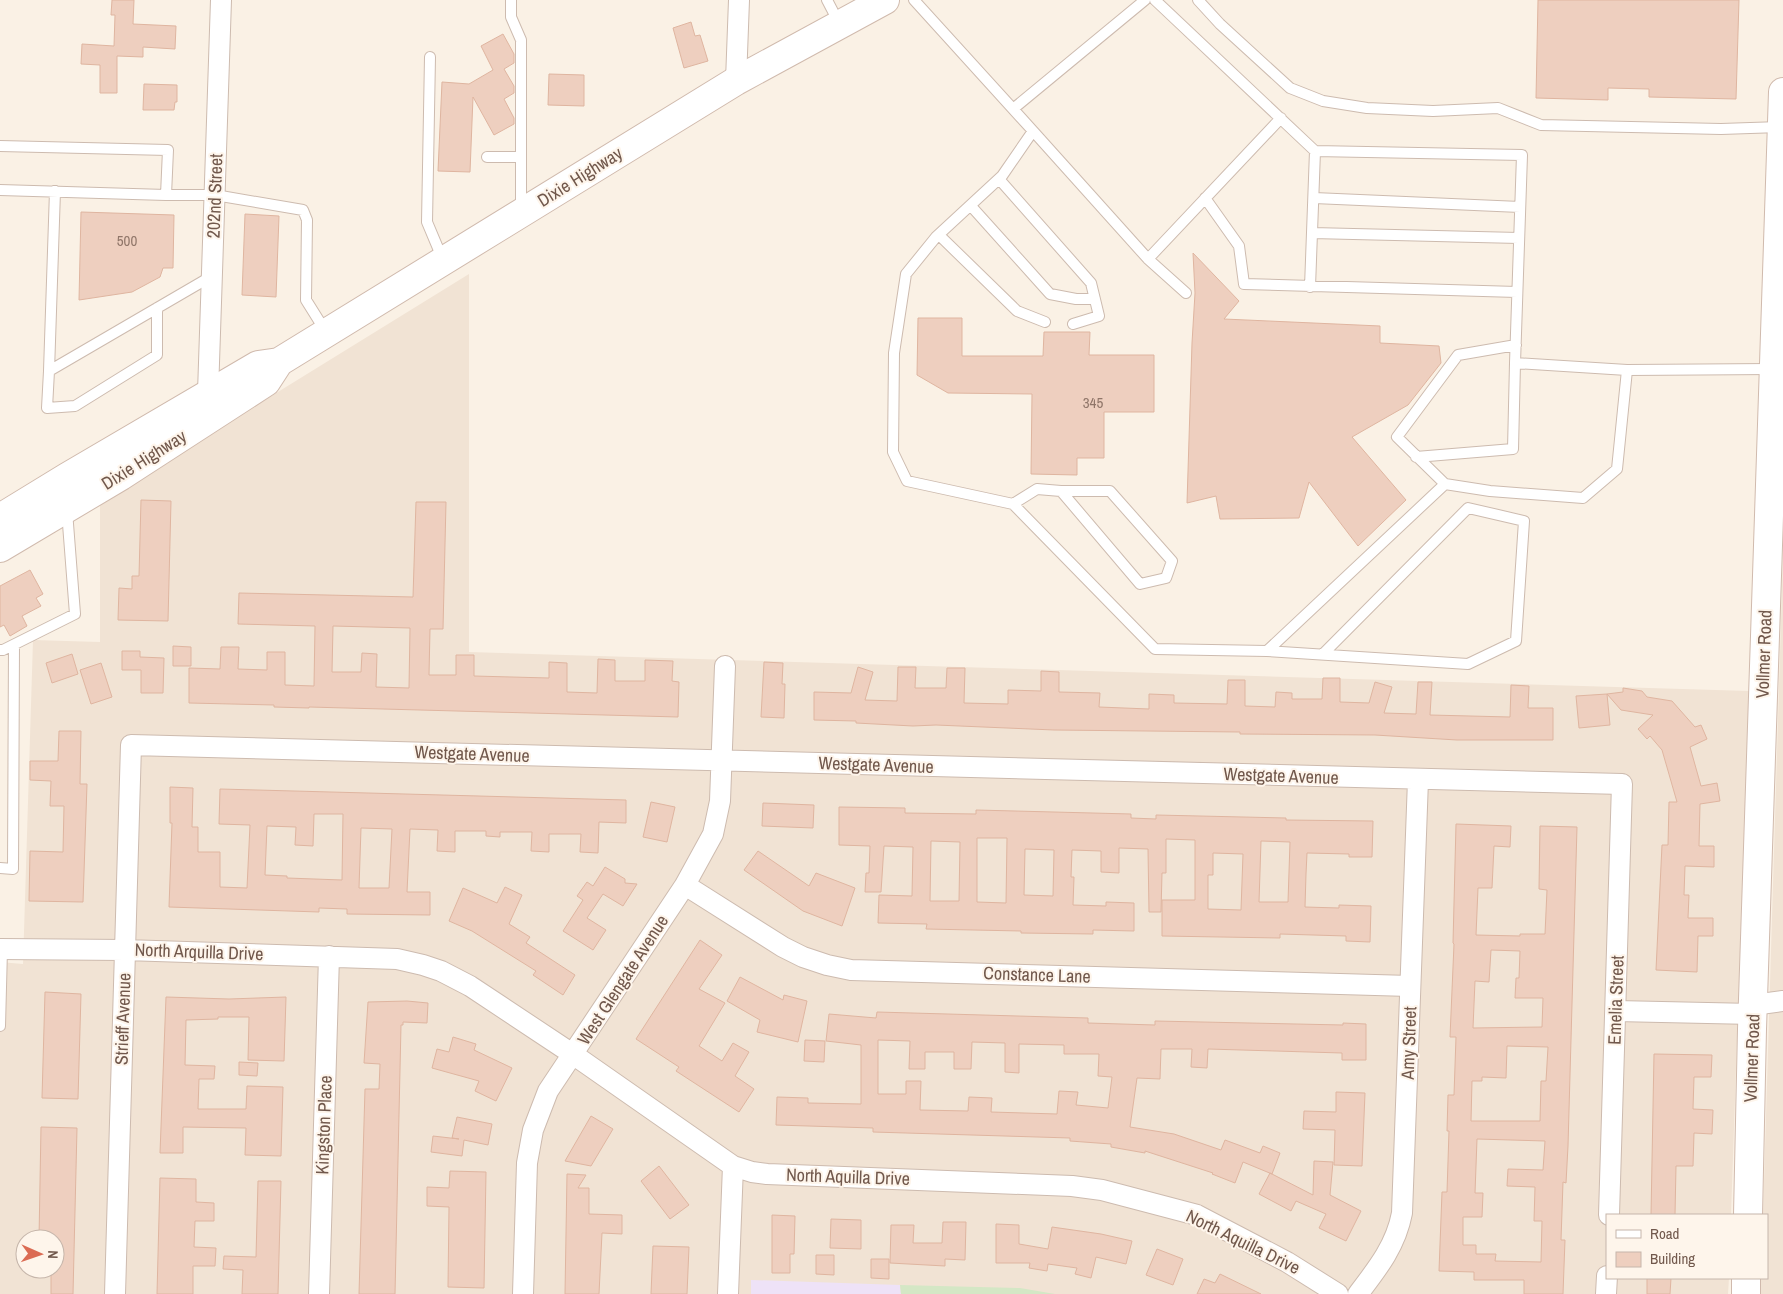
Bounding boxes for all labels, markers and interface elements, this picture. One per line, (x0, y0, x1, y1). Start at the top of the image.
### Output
street label: Dixie Highway (532, 140, 628, 213)
street label: 202nd Street (201, 153, 228, 239)
house number: 500 (117, 230, 137, 251)
house number: 345 (1083, 392, 1103, 413)
street label: Dixie Highway (96, 423, 192, 496)
street label: Vollmer Road (1749, 609, 1778, 699)
street label: Westgate Avenue (414, 739, 530, 768)
street label: Westgate Avenue (818, 750, 934, 779)
street label: Westgate Avenue (1223, 761, 1339, 790)
street label: West Glengate Avenue (571, 910, 674, 1050)
street label: North Arquilla Drive (134, 937, 264, 966)
street label: Emelia Street (1601, 955, 1630, 1045)
street label: Constance Lane (983, 960, 1091, 989)
street label: Strieff Avenue (108, 972, 137, 1066)
street label: Amy Street (1395, 1006, 1422, 1081)
street label: Vollmer Road (1737, 1013, 1766, 1103)
street label: Kingston Place (309, 1075, 338, 1175)
street label: North Aquilla Drive (786, 1162, 910, 1191)
street label: North Aquilla Drive (1182, 1203, 1304, 1280)
legend (1606, 1214, 1768, 1279)
text: Road (1650, 1223, 1679, 1244)
north arrow (15, 1229, 65, 1279)
text: Building (1650, 1248, 1695, 1269)
text: N (44, 1250, 62, 1259)

